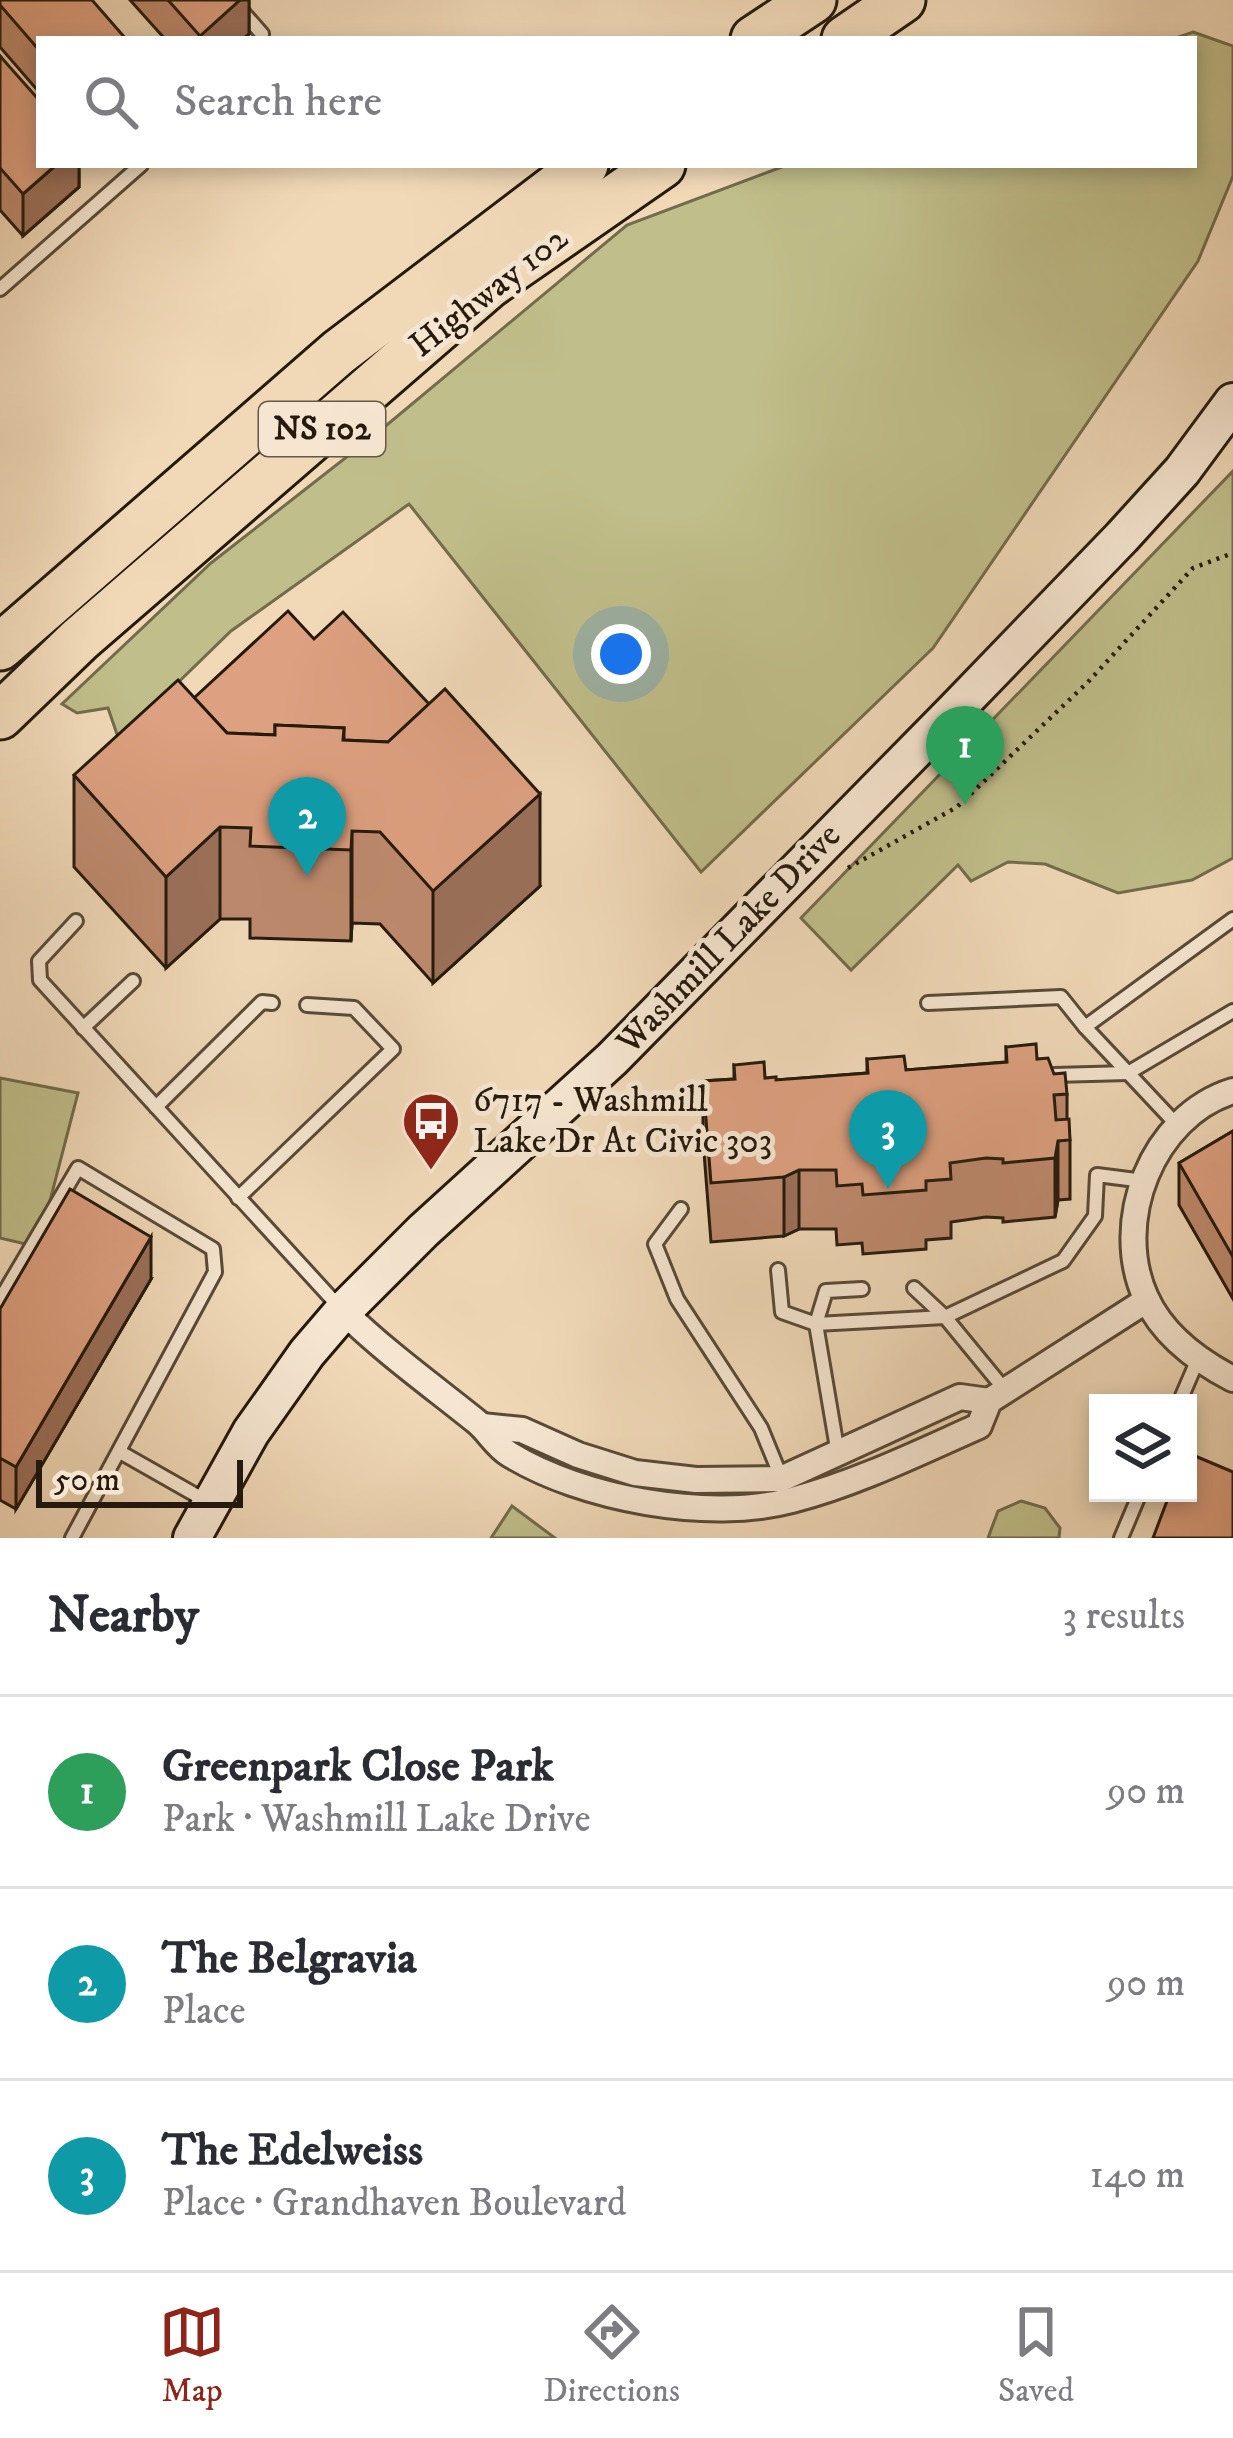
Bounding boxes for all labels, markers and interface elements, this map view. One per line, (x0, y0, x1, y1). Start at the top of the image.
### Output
search box (36, 36, 1197, 168)
icon: search (78, 69, 144, 135)
text: Search here (174, 74, 382, 130)
street label: Highway 102 (401, 216, 577, 368)
road number: NS 102 (259, 402, 385, 456)
your location (591, 624, 651, 684)
pin: 1 (926, 706, 1004, 805)
pin: 2 (268, 777, 346, 876)
street label: Washmill Lake Drive (606, 814, 851, 1065)
place label: 6717 - Washmill Lake Dr At Civic 303 (473, 1078, 772, 1164)
bus stop icon: 6717 - Washmill Lake Dr At Civic 303 (400, 1090, 462, 1172)
pin: 3 (849, 1090, 927, 1189)
map controls (1089, 1394, 1197, 1502)
button: layers (1089, 1394, 1197, 1502)
scale bar (36, 1454, 243, 1507)
text: 50 m (54, 1460, 120, 1501)
text: Nearby (48, 1584, 199, 1648)
text: 3 results (1062, 1592, 1185, 1641)
text: Greenpark Close Park (162, 1739, 554, 1795)
text: 1 (80, 1767, 94, 1816)
text: 90 m (1107, 1767, 1185, 1816)
text: Park · Washmill Lake Drive (162, 1795, 591, 1844)
text: The Belgravia (162, 1931, 417, 1987)
text: 2 (77, 1959, 97, 2008)
text: 90 m (1107, 1959, 1185, 2008)
text: Place (162, 1987, 246, 2036)
text: The Edelweiss (162, 2123, 423, 2179)
text: 3 (80, 2151, 94, 2200)
text: 140 m (1090, 2151, 1185, 2200)
text: Place · Grandhaven Boulevard (162, 2179, 627, 2228)
tab: Map (159, 2299, 225, 2412)
tab: Directions (543, 2299, 680, 2412)
tab: Saved (998, 2299, 1074, 2412)

